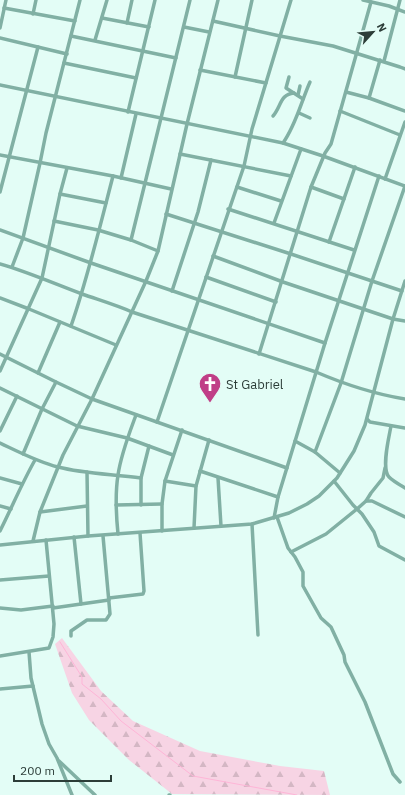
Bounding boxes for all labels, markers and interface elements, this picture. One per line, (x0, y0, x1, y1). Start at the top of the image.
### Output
north arrow (353, 12, 393, 52)
text: N (374, 21, 390, 34)
church icon: St Gabriel (197, 371, 223, 404)
place label: St Gabriel (226, 376, 284, 393)
scale bar (14, 757, 111, 783)
text: 200 m (20, 763, 55, 778)

